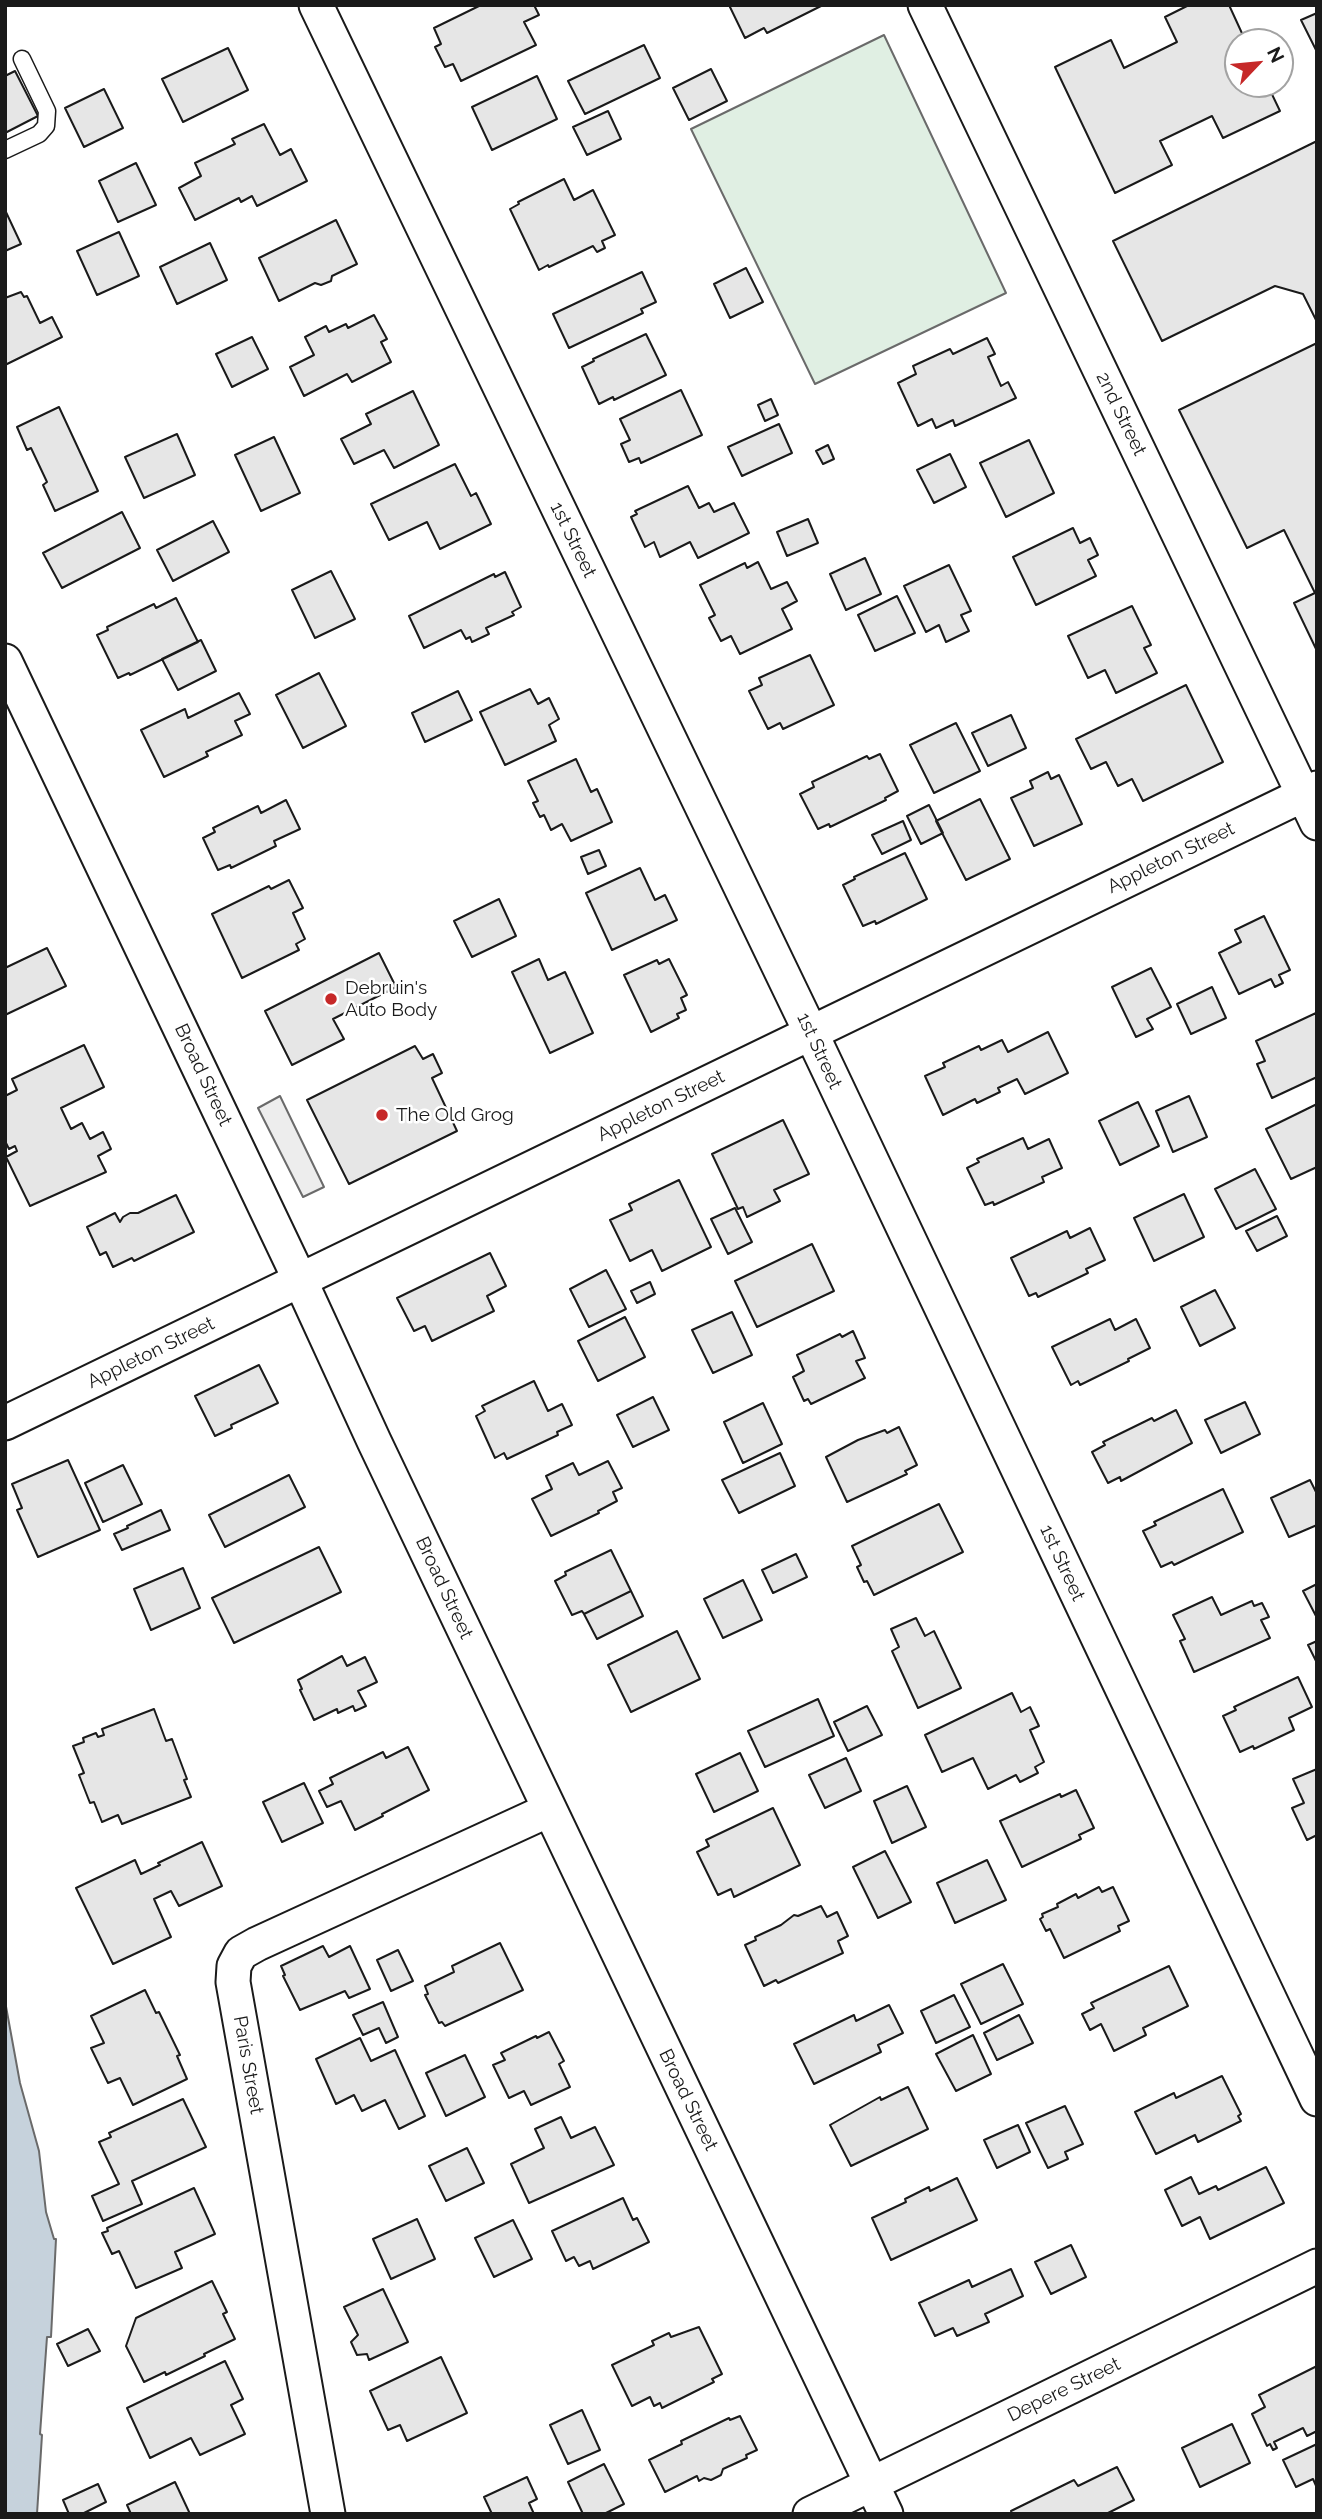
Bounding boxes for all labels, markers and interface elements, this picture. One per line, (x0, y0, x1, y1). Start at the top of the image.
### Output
north arrow (1224, 28, 1294, 98)
text: N (1263, 43, 1289, 66)
street label: 2nd Street (1091, 368, 1151, 460)
street label: 1st Street (545, 499, 601, 581)
street label: Appleton Street (1104, 817, 1238, 899)
place label: Debruin's Auto Body (345, 977, 437, 1021)
marker: Debruin's Auto Body (323, 991, 339, 1007)
street label: 1st Street (792, 1009, 846, 1093)
street label: Broad Street (169, 1020, 237, 1130)
street label: Appleton Street (594, 1065, 728, 1147)
place label: The Old Grog (396, 1104, 514, 1126)
marker: The Old Grog (374, 1107, 390, 1123)
street label: Appleton Street (84, 1312, 218, 1394)
street label: 1st Street (1035, 1521, 1089, 1605)
street label: Broad Street (410, 1533, 478, 1643)
street label: Paris Street (228, 2014, 268, 2116)
street label: Broad Street (654, 2046, 722, 2154)
street label: Depere Street (1004, 2353, 1124, 2427)

